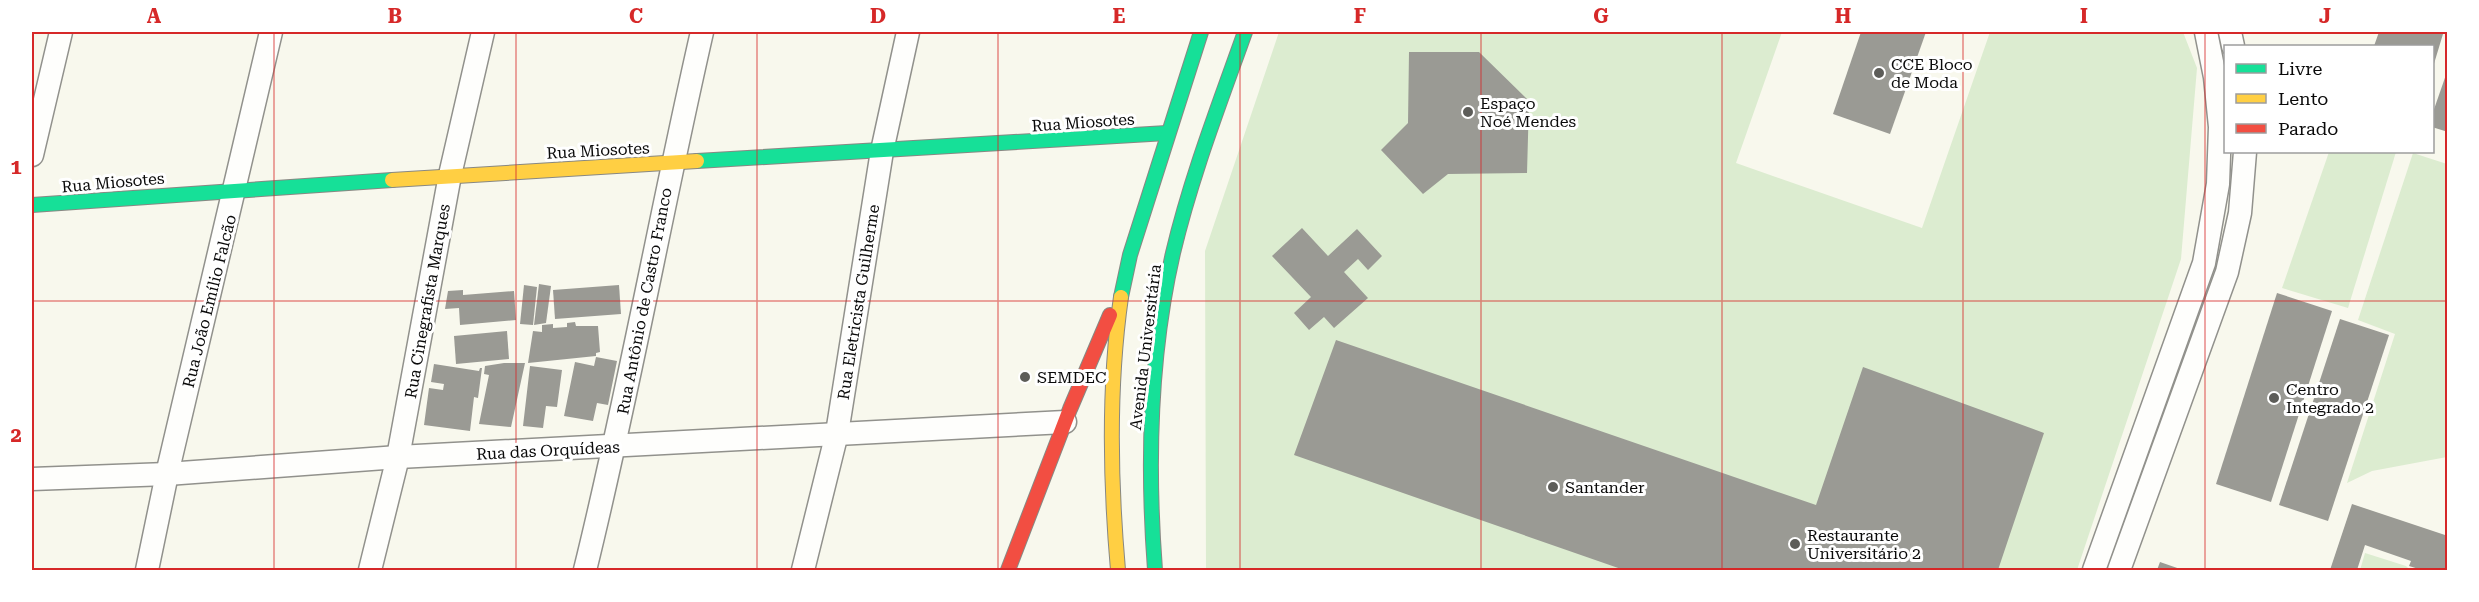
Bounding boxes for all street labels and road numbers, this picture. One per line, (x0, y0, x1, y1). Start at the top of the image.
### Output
street label: Rua Miosotes (1031, 109, 1136, 136)
street label: Rua Miosotes (546, 138, 650, 163)
street label: Rua Miosotes (61, 169, 166, 196)
street label: Rua Antônio de Castro Franco (613, 186, 676, 416)
street label: Rua Cinegrafista Marques (401, 202, 454, 400)
street label: Rua Eletricista Guilherme (834, 203, 883, 401)
street label: Rua João Emílio Falcão (179, 212, 240, 390)
street label: Avenida Universitária (1126, 263, 1165, 431)
street label: Rua das Orquídeas (476, 437, 621, 464)

